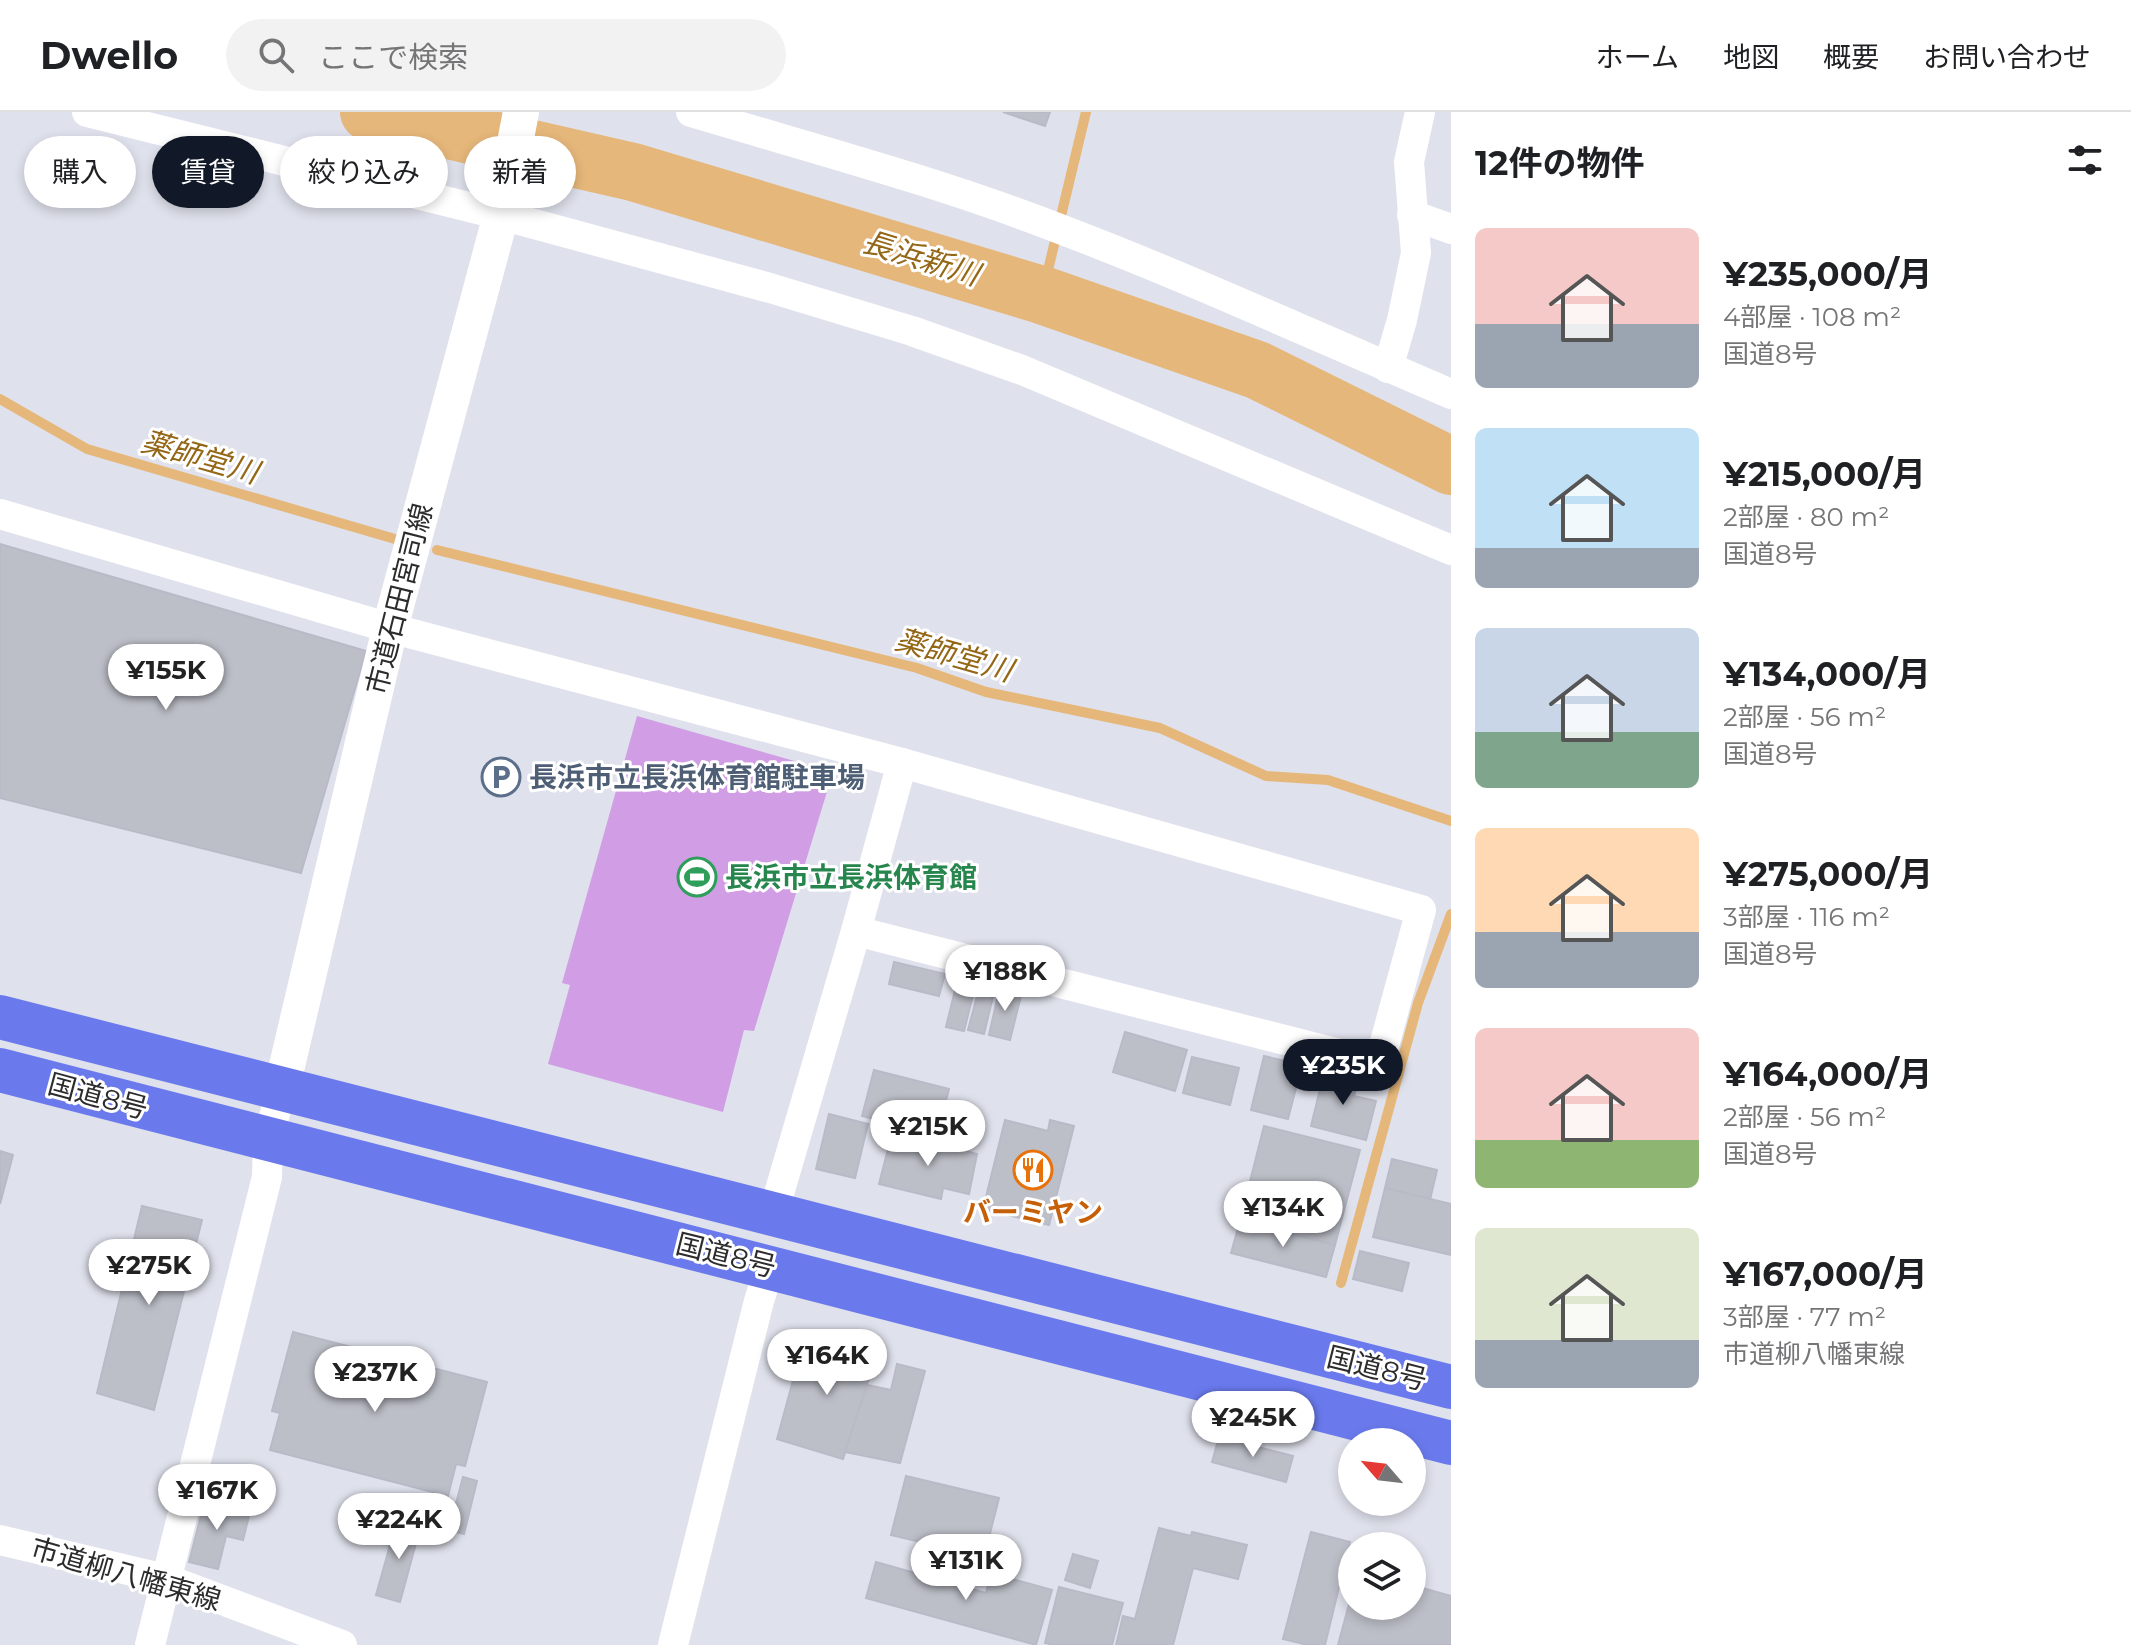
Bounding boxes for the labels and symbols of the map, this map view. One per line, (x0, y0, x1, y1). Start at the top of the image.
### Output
water label: 長浜新川 (858, 223, 987, 294)
water label: 薬師堂川 (137, 423, 266, 492)
street label: 市道石田宮司線 (359, 500, 439, 698)
water label: 薬師堂川 (891, 621, 1020, 690)
pin: ¥155K (110, 644, 222, 712)
parking icon: 長浜市立長浜体育館駐車場 (480, 756, 522, 798)
place label: 長浜市立長浜体育館駐車場 (529, 760, 865, 794)
sports icon: 長浜市立長浜体育館 (676, 856, 718, 898)
place label: 長浜市立長浜体育館 (725, 860, 977, 894)
pin: ¥188K (949, 945, 1061, 1013)
pin: ¥235K (1287, 1039, 1399, 1107)
street label: 国道8号 (44, 1066, 152, 1126)
pin: ¥215K (872, 1100, 984, 1168)
restaurant icon: バーミヤン (1012, 1149, 1054, 1191)
pin: ¥134K (1227, 1181, 1339, 1249)
place label: バーミヤン (963, 1195, 1103, 1229)
street label: 国道8号 (672, 1226, 780, 1284)
pin: ¥275K (93, 1239, 205, 1307)
pin: ¥164K (771, 1329, 883, 1397)
street label: 国道8号 (1323, 1339, 1431, 1397)
pin: ¥237K (319, 1346, 431, 1414)
pin: ¥245K (1197, 1391, 1309, 1459)
north arrow (1338, 1428, 1426, 1516)
pin: ¥167K (161, 1464, 273, 1532)
pin: ¥224K (343, 1493, 455, 1561)
street label: 市道柳八幡東線 (27, 1531, 225, 1617)
pin: ¥131K (910, 1534, 1022, 1602)

